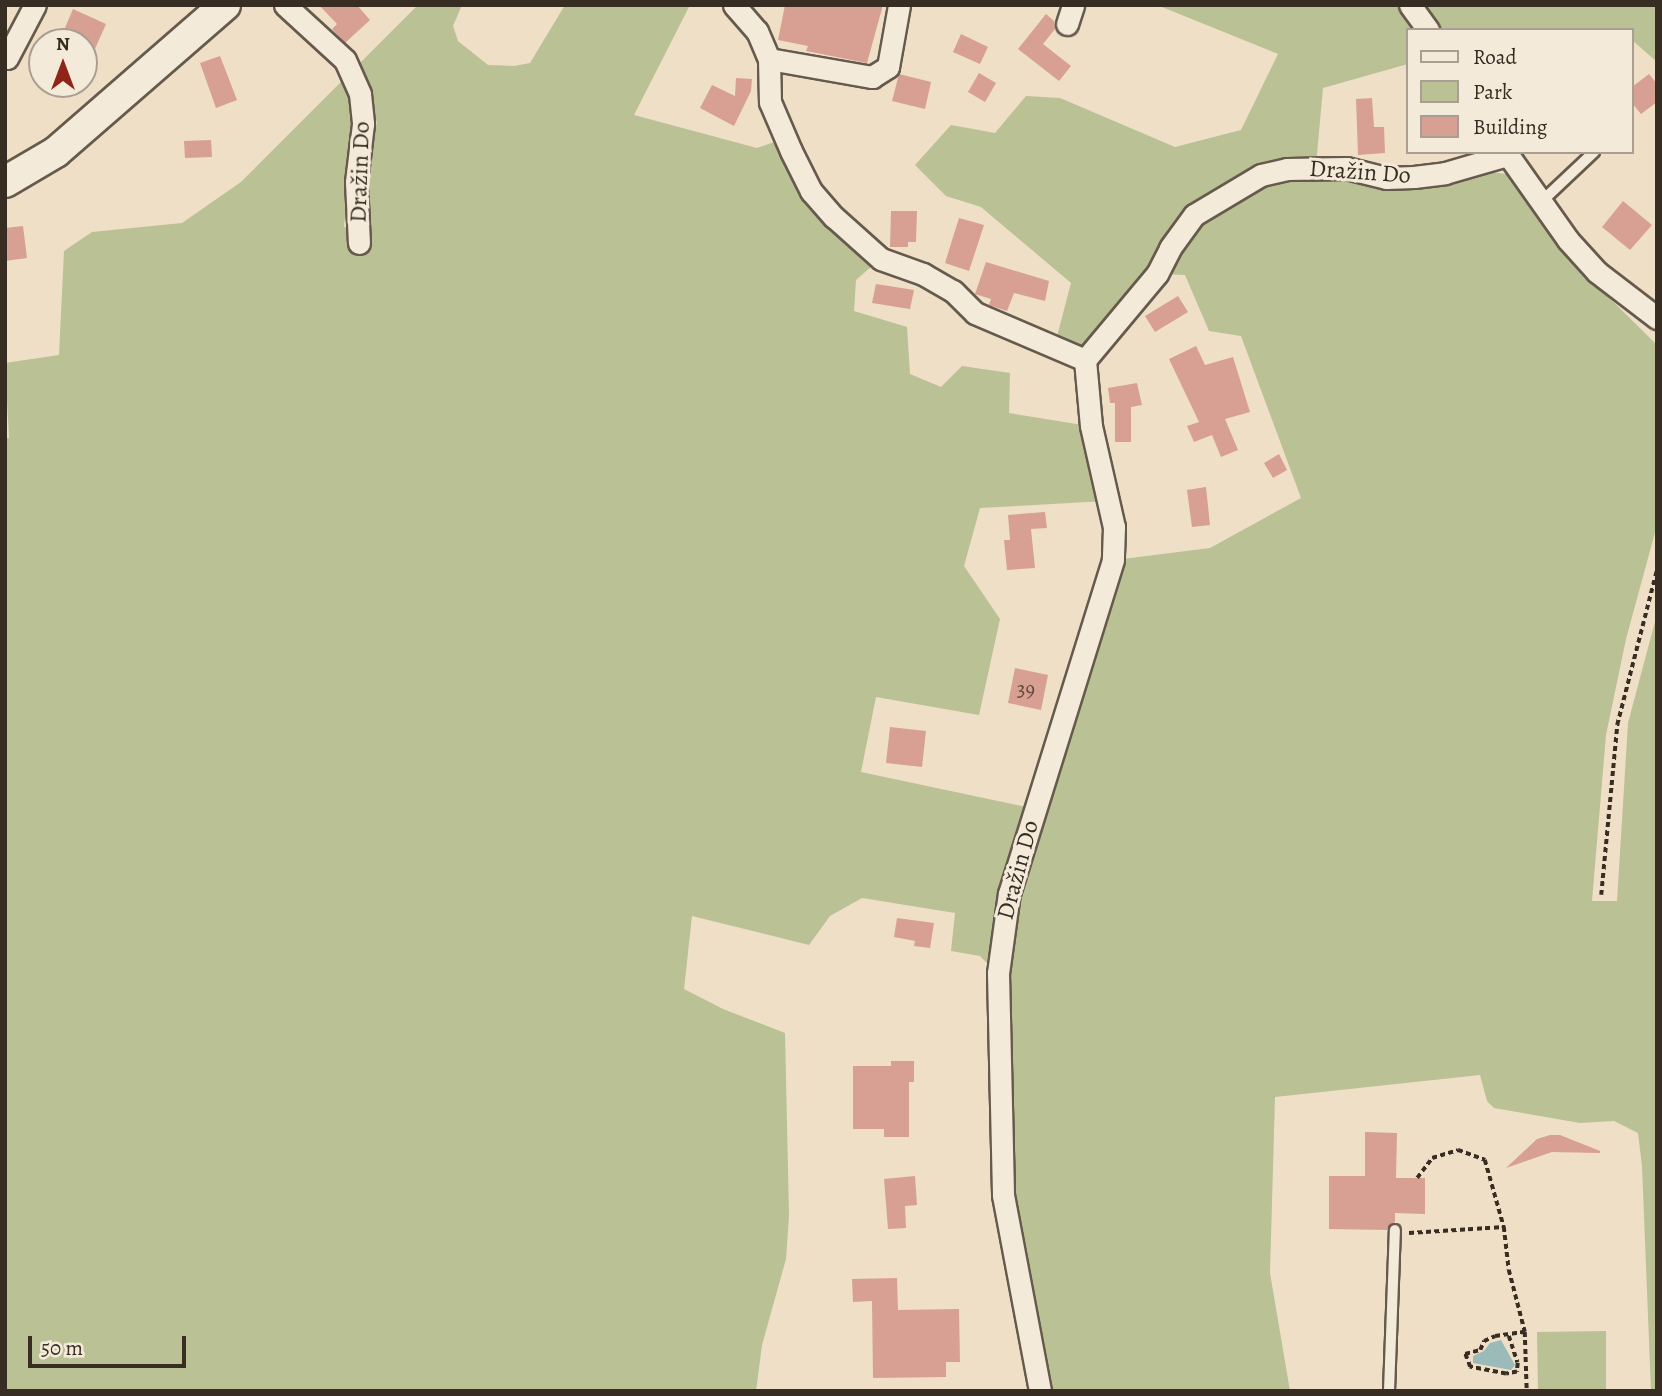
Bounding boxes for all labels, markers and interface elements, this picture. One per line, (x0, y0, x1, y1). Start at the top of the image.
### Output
north arrow (28, 28, 98, 98)
legend (1406, 28, 1634, 154)
text: N (56, 31, 70, 57)
text: Road (1473, 43, 1517, 71)
text: Park (1473, 78, 1512, 106)
text: Building (1473, 113, 1547, 141)
street label: Dražin Do (344, 121, 376, 223)
street label: Dražin Do (1308, 154, 1412, 190)
house number: 39 (1017, 676, 1035, 702)
street label: Dražin Do (991, 817, 1045, 923)
scale bar (32, 1322, 189, 1366)
text: 50 m (41, 1334, 83, 1362)

